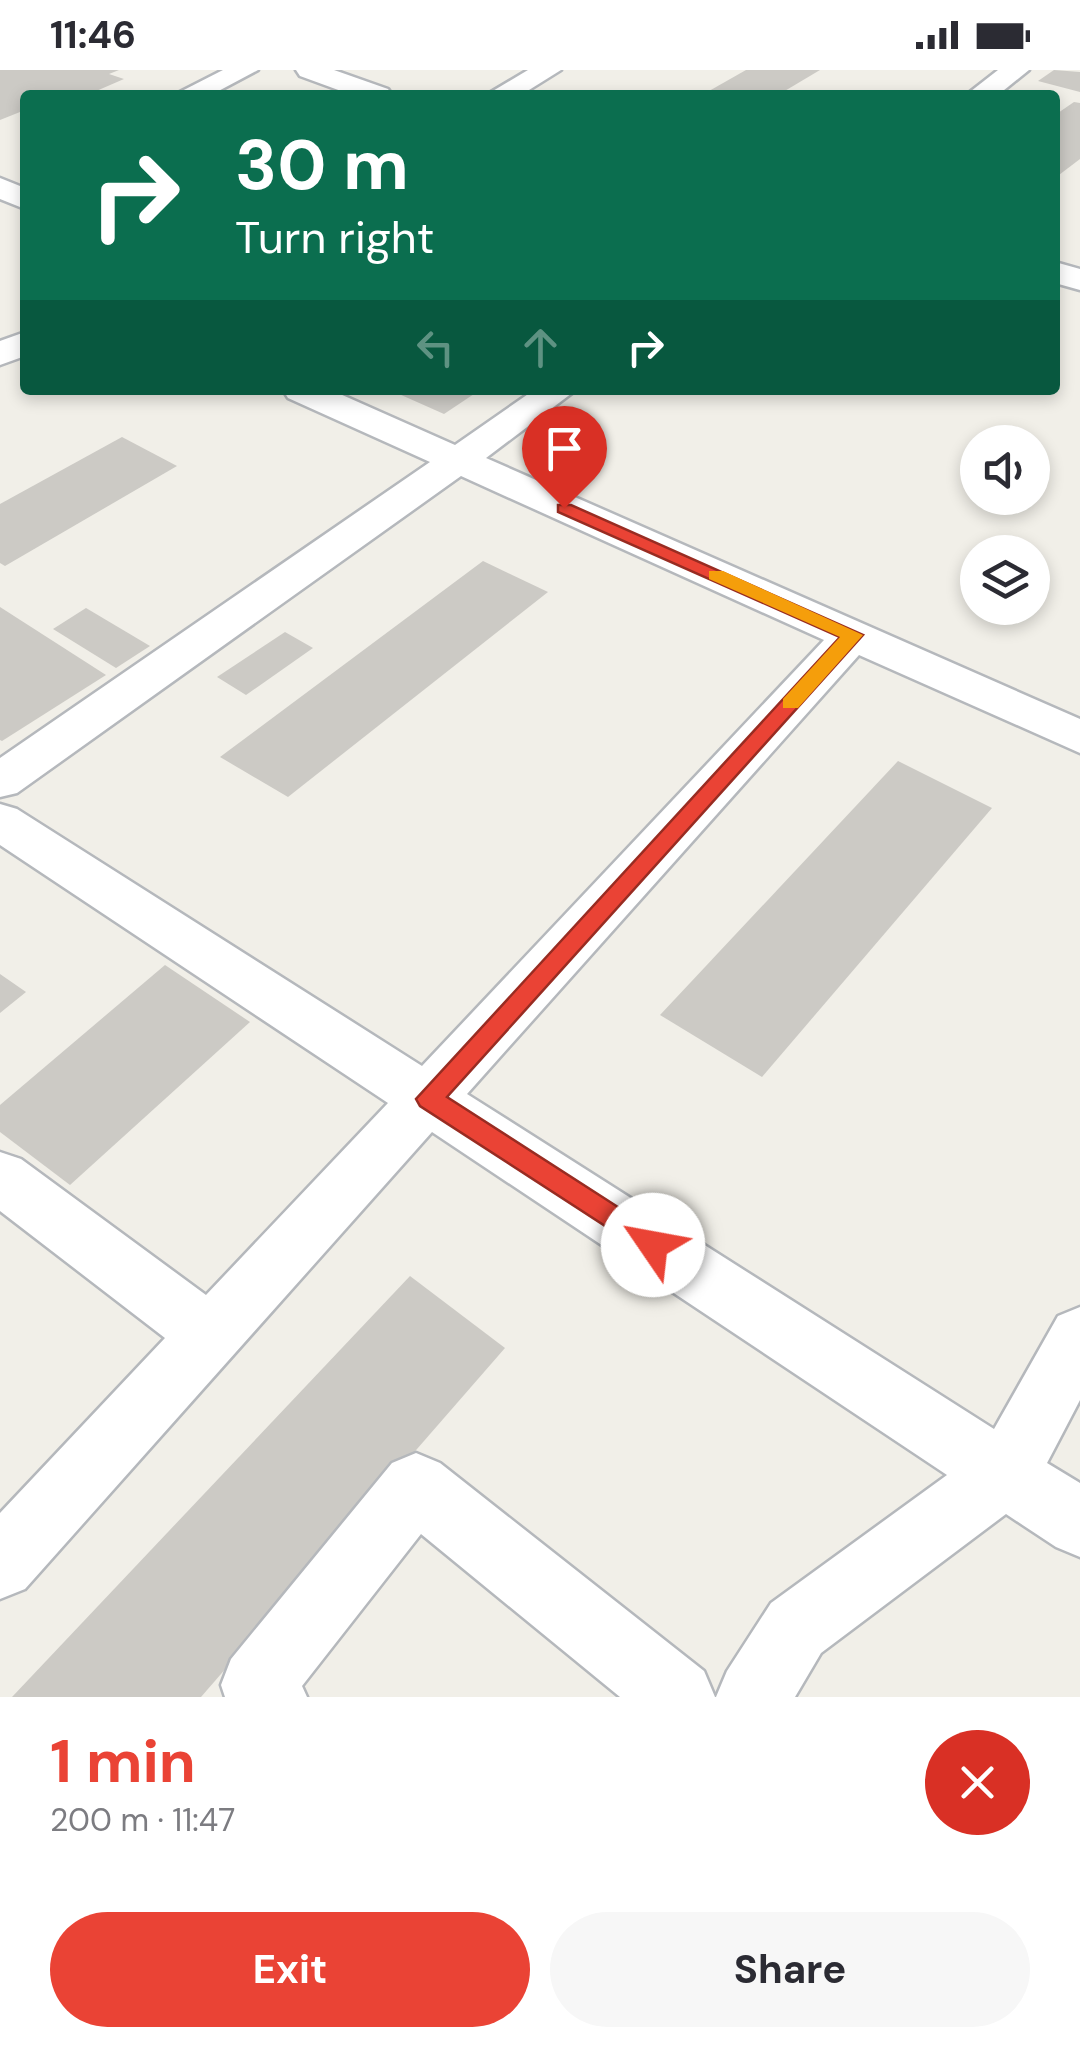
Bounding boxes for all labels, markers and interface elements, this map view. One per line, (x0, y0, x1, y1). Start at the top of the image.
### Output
text: 11:46 (50, 10, 136, 60)
text: 30 m (235, 120, 409, 211)
icon: right (70, 130, 200, 260)
text: Turn right (235, 208, 434, 267)
icon: left (408, 320, 463, 375)
icon: ahead (513, 320, 568, 375)
icon: right (618, 320, 673, 375)
pin (522, 406, 607, 509)
icon: arrive (537, 421, 592, 476)
map controls (960, 425, 1050, 625)
button: sound (960, 425, 1050, 515)
button: layers (960, 535, 1050, 625)
position arrow (601, 1193, 705, 1297)
text: 1 min (50, 1722, 196, 1801)
button: close (925, 1730, 1030, 1835)
text: 200 m · 11:47 (50, 1799, 235, 1841)
button: Exit (50, 1912, 530, 2027)
button: Share (550, 1912, 1030, 2027)

